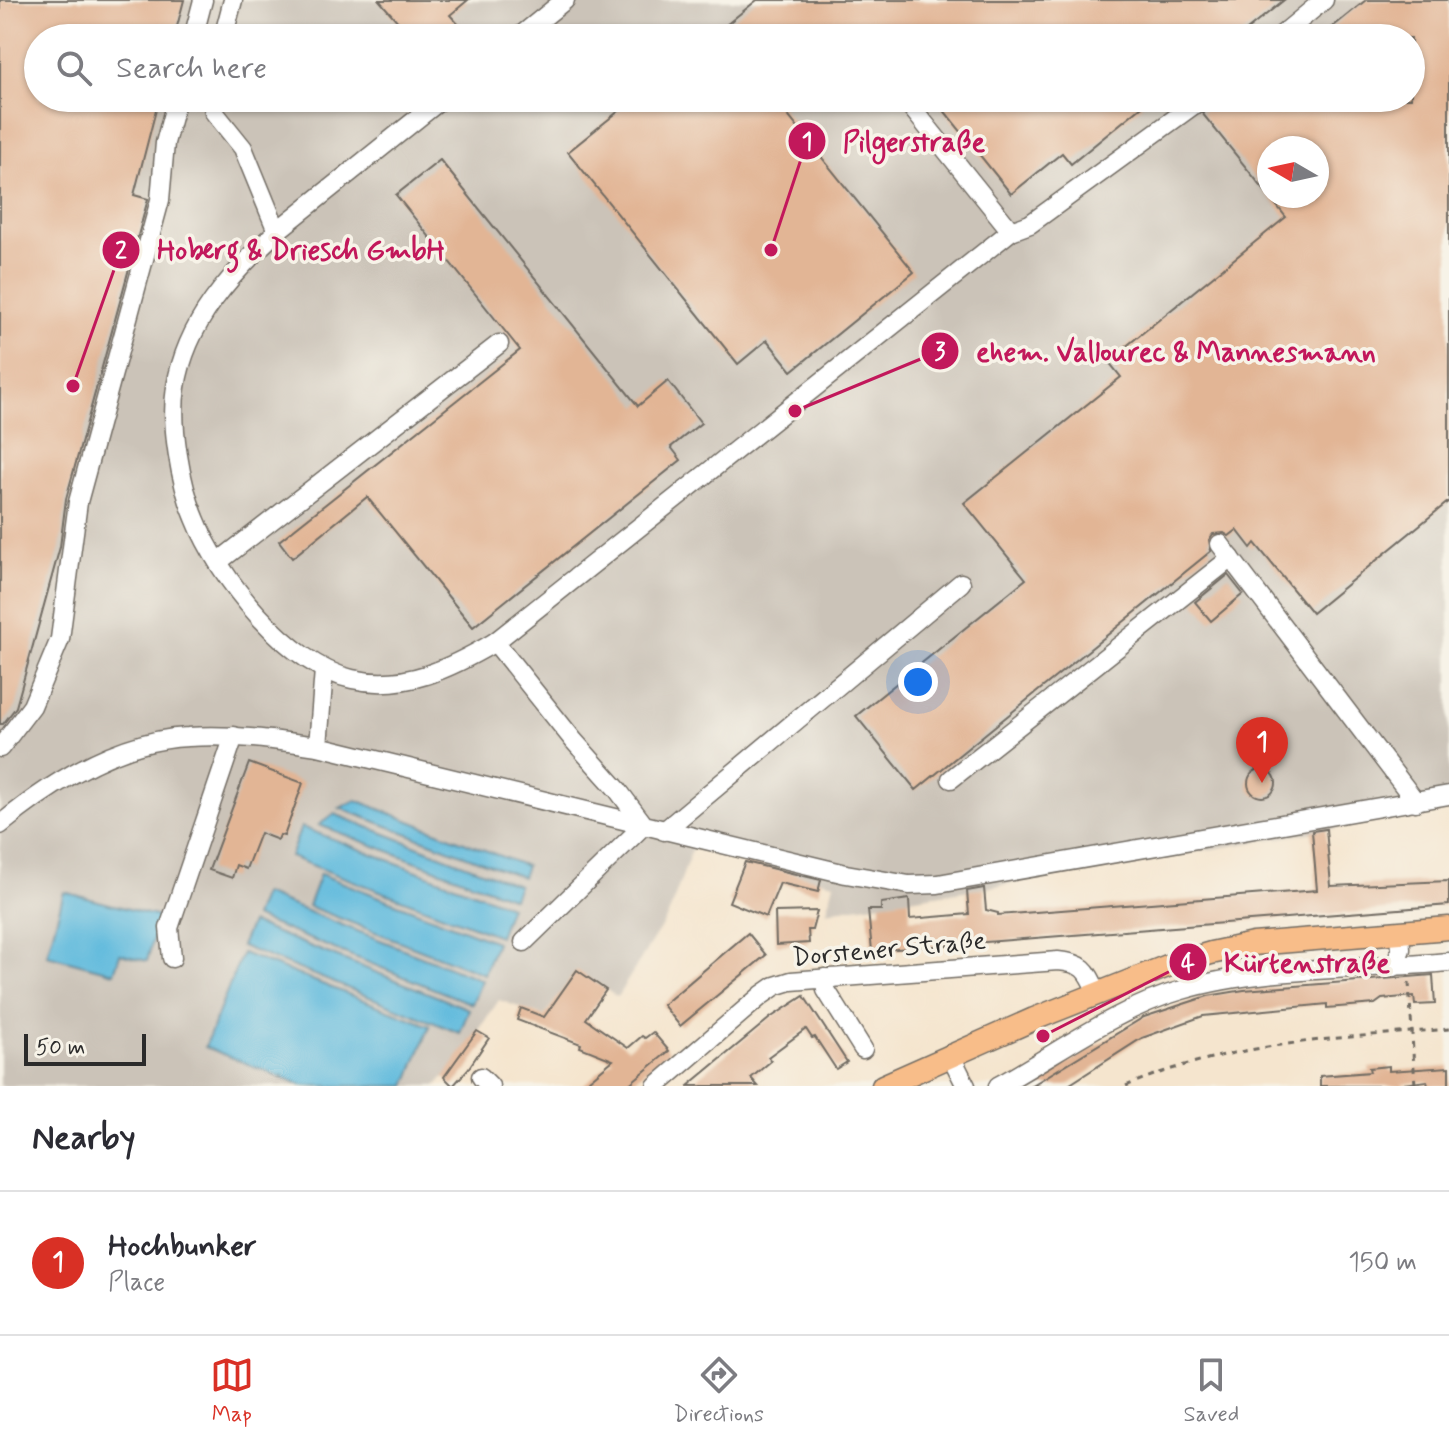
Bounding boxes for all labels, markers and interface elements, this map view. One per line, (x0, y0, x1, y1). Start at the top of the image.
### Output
search box (24, 24, 1425, 112)
icon: search (52, 46, 96, 90)
text: Search here (116, 49, 267, 88)
callout: Pilgerstraße (787, 115, 1002, 167)
text: Pilgerstraße (843, 125, 985, 165)
text: 1 (802, 127, 812, 158)
north arrow (1257, 136, 1329, 208)
callout: Hoberg & Driesch GmbH (101, 224, 461, 276)
text: Hoberg & Driesch GmbH (157, 233, 445, 273)
text: 2 (115, 236, 127, 267)
callout: ehem. Vallourec & Mannesmann (920, 325, 1391, 377)
text: ehem. Vallourec & Mannesmann (976, 335, 1376, 372)
text: 3 (935, 337, 946, 368)
your location (898, 662, 938, 702)
pin: 1 (1236, 717, 1288, 783)
street label: Dorstener Straße (791, 925, 988, 975)
callout: Kürtenstraße (1168, 936, 1406, 988)
text: Kürtenstraße (1224, 946, 1390, 983)
text: 4 (1181, 949, 1195, 980)
scale bar (24, 1030, 146, 1066)
text: 50 m (36, 1034, 85, 1062)
text: Nearby (32, 1116, 136, 1161)
text: Hochbunker (108, 1227, 257, 1266)
text: 1 (52, 1246, 64, 1280)
text: 150 m (1348, 1246, 1417, 1280)
text: Place (108, 1266, 165, 1300)
tab: Map (210, 1353, 254, 1429)
tab: Directions (673, 1353, 764, 1429)
tab: Saved (1184, 1353, 1239, 1429)

